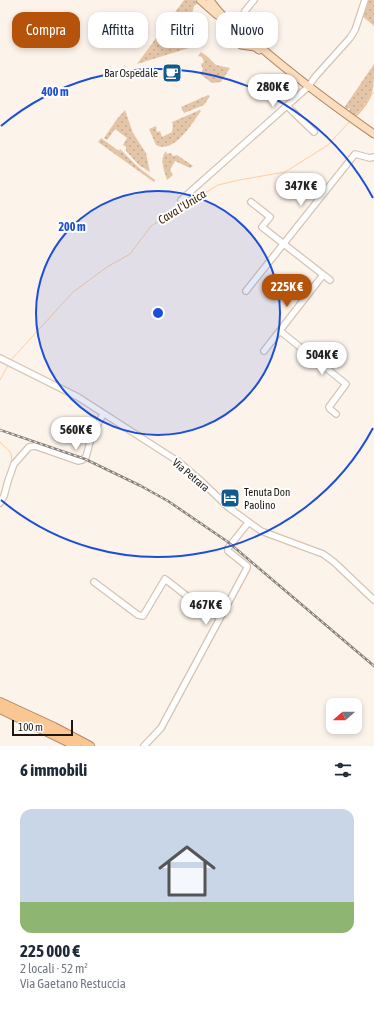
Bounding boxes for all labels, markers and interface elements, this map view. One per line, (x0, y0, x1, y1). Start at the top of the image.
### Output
chip: Compra (12, 12, 80, 48)
chip: Affitta (88, 12, 148, 48)
chip: Filtri (156, 12, 208, 48)
chip: Nuovo (216, 12, 278, 48)
cafe icon: Bar Ospedale (161, 62, 183, 84)
place label: Bar Ospedale (104, 67, 158, 79)
pin: 280K € (240, 74, 306, 108)
text: 280K € (257, 79, 289, 94)
text: 400 m (40, 85, 69, 99)
pin: 347K € (268, 173, 334, 207)
text: 347K € (285, 178, 317, 193)
water label: Cava l'Unica (155, 187, 209, 227)
text: 200 m (58, 220, 86, 234)
pin: 225K € (254, 274, 320, 308)
text: 225K € (271, 279, 303, 294)
centre of rings (151, 306, 165, 320)
pin: 504K € (289, 342, 355, 376)
text: 504K € (306, 347, 338, 362)
pin: 560K € (43, 417, 109, 451)
text: 560K € (60, 422, 92, 437)
street label: Via Petrara (170, 456, 212, 494)
place label: Tenuta Don Paolino (244, 486, 290, 511)
hotel icon: Tenuta Don Paolino (219, 487, 241, 509)
pin: 467K € (173, 592, 239, 626)
text: 467K € (190, 597, 222, 612)
north arrow (326, 698, 362, 734)
map controls (326, 698, 362, 734)
scale bar (12, 718, 73, 737)
text: 100 m (18, 721, 43, 733)
icon: filters (332, 759, 354, 781)
text: 6 immobili (20, 760, 87, 780)
icon: home (151, 835, 223, 907)
text: 225 000 € (20, 941, 80, 961)
text: 2 locali · 52 m² (20, 961, 88, 976)
text: Via Gaetano Restuccia (20, 976, 126, 991)

